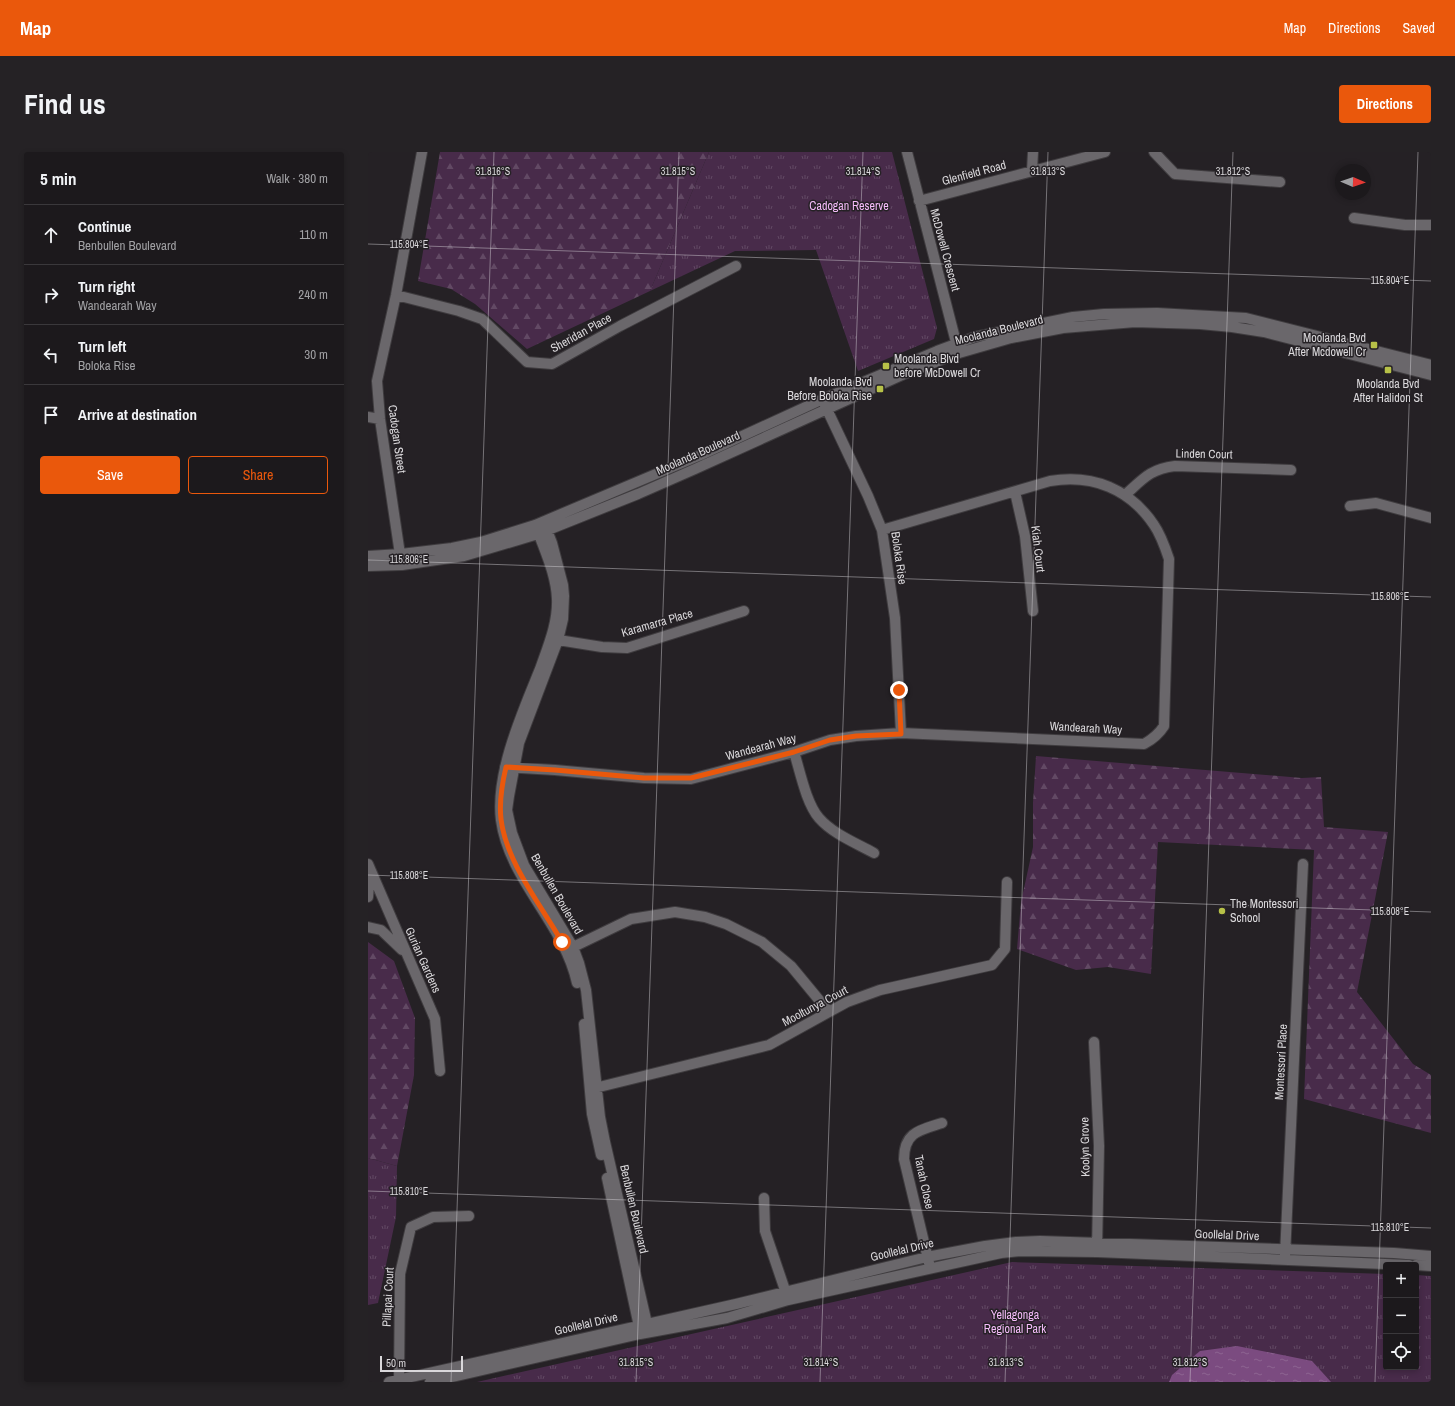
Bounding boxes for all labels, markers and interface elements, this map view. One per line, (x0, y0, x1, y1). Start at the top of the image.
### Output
text: Map (20, 15, 51, 41)
text: Map (1284, 19, 1306, 37)
text: Directions (1328, 19, 1380, 37)
text: Saved (1402, 19, 1435, 37)
text: Find us (24, 85, 106, 123)
button: Directions (1339, 85, 1431, 123)
street label: Glenfield Road (940, 157, 1008, 189)
north arrow (1335, 164, 1371, 200)
text: 31.816°S (476, 165, 511, 178)
text: 31.815°S (661, 165, 696, 178)
text: 31.814°S (846, 165, 881, 178)
text: 31.813°S (1031, 165, 1066, 178)
text: 31.812°S (1216, 165, 1251, 178)
text: 5 min (40, 167, 76, 190)
text: Walk · 380 m (266, 170, 328, 187)
park label: Cadogan Reserve (809, 198, 889, 214)
street label: McDowell Crescent (926, 207, 964, 293)
text: Continue (78, 216, 131, 237)
icon: ahead (40, 224, 62, 246)
text: 110 m (299, 226, 328, 243)
text: Benbullen Boulevard (78, 237, 176, 254)
text: 115.804°E (390, 238, 428, 251)
text: 115.804°E (1371, 274, 1409, 287)
text: Turn right (78, 276, 135, 297)
icon: right (40, 284, 62, 306)
text: 240 m (298, 286, 328, 303)
text: Wandearah Way (78, 297, 157, 314)
street label: Sheridan Place (548, 310, 614, 356)
street label: Moolanda Boulevard (953, 311, 1045, 349)
place label: Moolanda Bvd After Mcdowell Cr (1287, 330, 1367, 360)
text: Turn left (78, 336, 126, 357)
marker: Moolanda Bvd After Mcdowell Cr (1369, 340, 1379, 350)
icon: left (40, 344, 62, 366)
text: 30 m (304, 346, 328, 363)
place label: Moolanda Blvd before McDowell Cr (894, 351, 981, 381)
text: Boloka Rise (78, 357, 135, 374)
marker: Moolanda Blvd before McDowell Cr (881, 361, 891, 371)
marker: Moolanda Bvd After Halidon St (1383, 365, 1393, 375)
place label: Moolanda Bvd Before Boloka Rise (787, 374, 872, 404)
place label: Moolanda Bvd After Halidon St (1352, 376, 1423, 406)
marker: Moolanda Bvd Before Boloka Rise (875, 384, 885, 394)
icon: arrive (40, 404, 62, 426)
text: Arrive at destination (78, 404, 197, 425)
street label: Cadogan Street (384, 404, 410, 474)
street label: Moolanda Boulevard (654, 427, 742, 479)
street label: Linden Court (1175, 446, 1233, 462)
button: Save (40, 456, 180, 494)
button: Share (188, 456, 328, 494)
street label: Kiah Court (1027, 525, 1049, 574)
street label: Boloka Rise (887, 531, 911, 585)
text: 115.806°E (390, 553, 428, 566)
text: 115.806°E (1371, 590, 1409, 603)
street label: Karamarra Place (619, 605, 695, 641)
route end (890, 681, 908, 699)
street label: Wandearah Way (1049, 718, 1123, 738)
street label: Wandearah Way (724, 730, 798, 764)
street label: Benbullen Boulevard (527, 851, 587, 937)
text: 115.808°E (390, 869, 428, 882)
place label: The Montessori School (1230, 896, 1298, 926)
text: 115.808°E (1371, 905, 1409, 918)
marker: The Montessori School (1217, 906, 1227, 916)
street label: Gurian Gardens (401, 925, 445, 996)
route start (553, 933, 571, 951)
street label: Mooltunya Court (779, 982, 851, 1030)
street label: Montessori Place (1271, 1024, 1291, 1100)
street label: Koolyn Grove (1076, 1117, 1094, 1177)
street label: Tanah Close (910, 1153, 938, 1211)
street label: Benbullen Boulevard (616, 1163, 652, 1255)
text: 115.810°E (390, 1185, 428, 1198)
text: 115.810°E (1371, 1221, 1409, 1234)
street label: Goollelal Drive (1194, 1226, 1260, 1244)
street label: Goollelal Drive (869, 1235, 935, 1265)
map controls (1383, 1262, 1419, 1370)
button: + (1383, 1262, 1419, 1298)
street label: Pillapai Court (378, 1267, 398, 1327)
button: − (1383, 1298, 1419, 1334)
park label: Yellagonga Regional Park (984, 1307, 1046, 1337)
street label: Goollelal Drive (553, 1309, 619, 1339)
button: locate (1383, 1334, 1419, 1370)
scale bar (380, 1354, 463, 1373)
text: 50 m (386, 1356, 406, 1370)
text: 31.815°S (619, 1356, 654, 1369)
text: 31.814°S (804, 1356, 839, 1369)
text: 31.813°S (989, 1356, 1024, 1369)
text: 31.812°S (1173, 1356, 1208, 1369)

